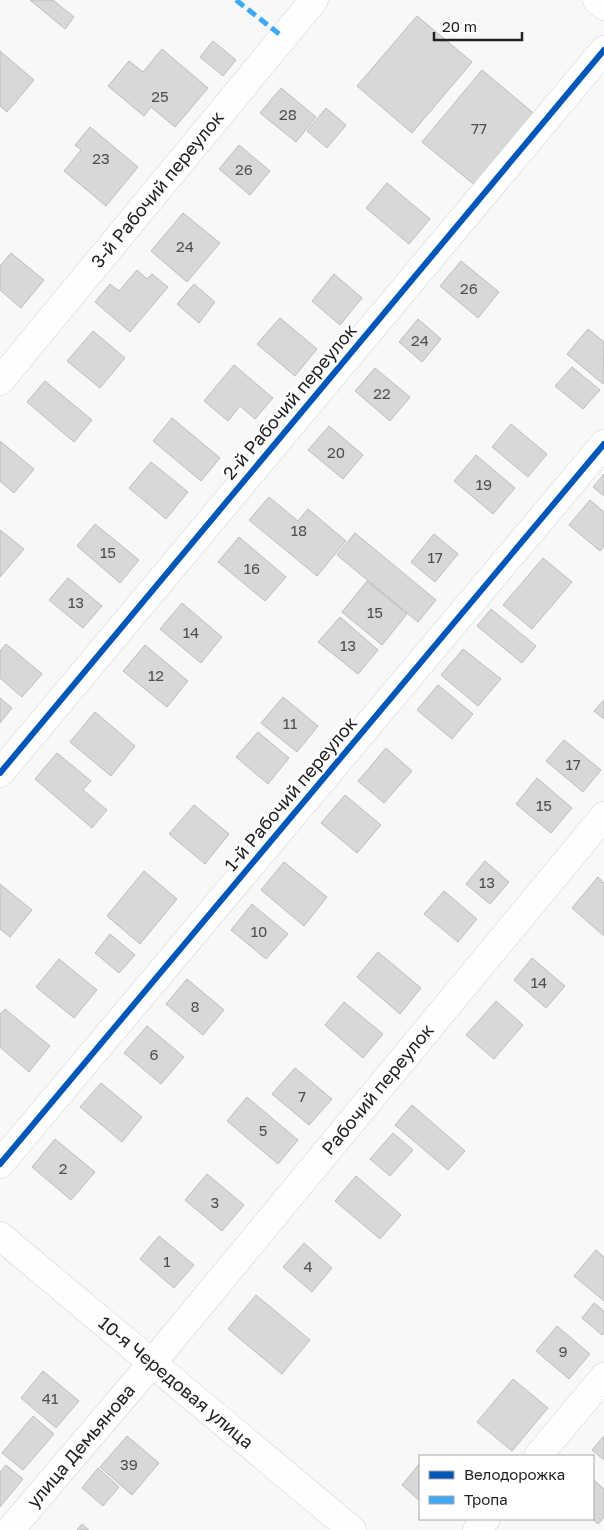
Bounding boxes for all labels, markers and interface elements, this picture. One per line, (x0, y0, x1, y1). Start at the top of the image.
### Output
scale bar (434, 10, 522, 42)
text: 20 m (442, 17, 477, 35)
house number: 25 (151, 87, 169, 105)
house number: 28 (279, 105, 297, 123)
street label: 3-й Рабочий переулок (86, 106, 228, 272)
house number: 77 (471, 119, 487, 137)
house number: 23 (92, 149, 110, 167)
house number: 26 (235, 160, 253, 178)
house number: 24 (176, 237, 194, 255)
house number: 26 (460, 279, 478, 297)
street label: 2-й Рабочий переулок (218, 319, 361, 484)
house number: 24 (411, 331, 429, 349)
house number: 22 (373, 384, 391, 402)
house number: 20 (327, 443, 345, 461)
house number: 19 (476, 475, 492, 493)
house number: 18 (291, 521, 307, 539)
house number: 15 (100, 543, 116, 561)
house number: 17 (427, 548, 443, 566)
house number: 16 (244, 559, 260, 577)
house number: 13 (68, 593, 84, 611)
house number: 15 (367, 603, 383, 621)
house number: 14 (183, 623, 199, 641)
house number: 13 (340, 636, 356, 654)
house number: 12 (148, 666, 164, 684)
street label: 1-й Рабочий переулок (219, 712, 361, 875)
house number: 11 (283, 714, 297, 732)
house number: 17 (565, 755, 581, 773)
house number: 15 (536, 796, 552, 814)
house number: 13 (479, 873, 495, 891)
house number: 10 (251, 922, 267, 940)
house number: 14 (531, 973, 547, 991)
house number: 8 (190, 997, 200, 1015)
street label: Рабочий переулок (317, 1019, 438, 1159)
house number: 6 (149, 1045, 159, 1063)
house number: 7 (298, 1087, 306, 1105)
house number: 5 (259, 1121, 267, 1139)
house number: 2 (59, 1159, 67, 1177)
house number: 3 (211, 1193, 219, 1211)
house number: 1 (163, 1252, 171, 1270)
house number: 4 (303, 1257, 313, 1275)
street label: 10-я Чередовая улица (95, 1311, 258, 1453)
house number: 9 (558, 1342, 568, 1360)
street label: улица Демьянова (22, 1379, 139, 1512)
house number: 41 (42, 1389, 58, 1407)
house number: 39 (120, 1455, 138, 1473)
legend (419, 1455, 594, 1520)
text: Велодорожка (464, 1465, 565, 1483)
text: Тропа (464, 1490, 508, 1508)

